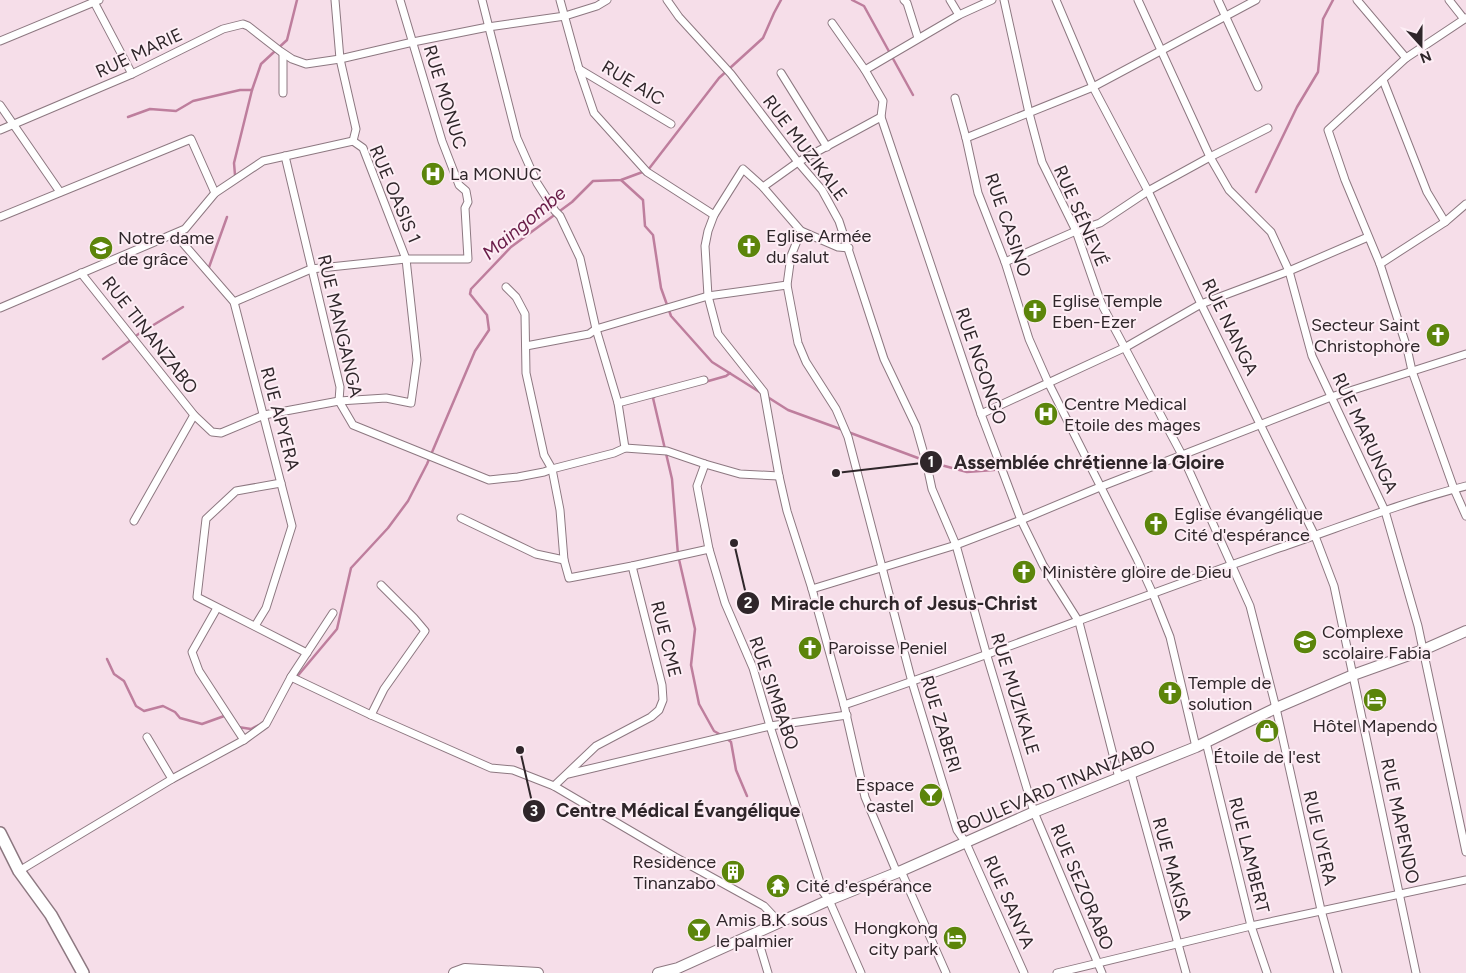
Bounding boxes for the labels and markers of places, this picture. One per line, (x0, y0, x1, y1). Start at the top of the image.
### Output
hospital icon: La MONUC (420, 161, 446, 187)
place label: La MONUC (450, 163, 542, 185)
place label: Eglise Armée du salut (766, 225, 871, 268)
place label: Notre dame de grâce (118, 227, 215, 270)
church icon: Eglise Armée du salut (736, 233, 762, 259)
school or university icon: Notre dame de grâce (88, 235, 114, 261)
place label: Eglise Temple Eben-Ezer (1052, 290, 1163, 333)
church icon: Eglise Temple Eben-Ezer (1022, 298, 1048, 324)
place label: Secteur Saint Christophore (1311, 314, 1420, 357)
church icon: Secteur Saint Christophore (1425, 322, 1451, 348)
place label: Centre Medical Etoile des mages (1064, 393, 1201, 436)
hospital icon: Centre Medical Etoile des mages (1033, 401, 1059, 427)
callout: Assemblée chrétienne la Gloire (919, 445, 1234, 479)
place label: Eglise évangélique Cité d'espérance (1174, 503, 1323, 546)
church icon: Eglise évangélique Cité d'espérance (1143, 511, 1169, 537)
church icon: Ministère gloire de Dieu (1011, 559, 1037, 585)
place label: Ministère gloire de Dieu (1042, 561, 1232, 583)
callout: Miracle church of Jesus-Christ (735, 586, 1047, 620)
place label: Complexe scolaire Fabia (1322, 621, 1431, 664)
school or university icon: Complexe scolaire Fabia (1292, 629, 1318, 655)
church icon: Paroisse Peniel (797, 635, 823, 661)
place label: Paroisse Peniel (828, 637, 947, 659)
place label: Temple de solution (1188, 672, 1271, 715)
church icon: Temple de solution (1157, 680, 1183, 706)
hotel icon: Hôtel Mapendo (1362, 687, 1388, 713)
place label: Hôtel Mapendo (1313, 715, 1437, 737)
shop icon: Étoile de l'est (1254, 718, 1280, 744)
place label: Étoile de l'est (1213, 746, 1321, 768)
place label: Espace castel (856, 774, 914, 817)
bar icon: Espace castel (918, 782, 944, 808)
callout: Centre Médical Évangélique (521, 794, 811, 828)
place label: Residence Tinanzabo (632, 851, 716, 894)
building icon: Residence Tinanzabo (720, 859, 746, 885)
temple icon: Cité d'espérance (765, 873, 791, 899)
place label: Cité d'espérance (796, 875, 932, 897)
place label: Amis B.K sous le palmier (716, 909, 828, 952)
bar icon: Amis B.K sous le palmier (686, 917, 712, 943)
place label: Hongkong city park (854, 917, 938, 960)
hotel icon: Hongkong city park (942, 925, 968, 951)

